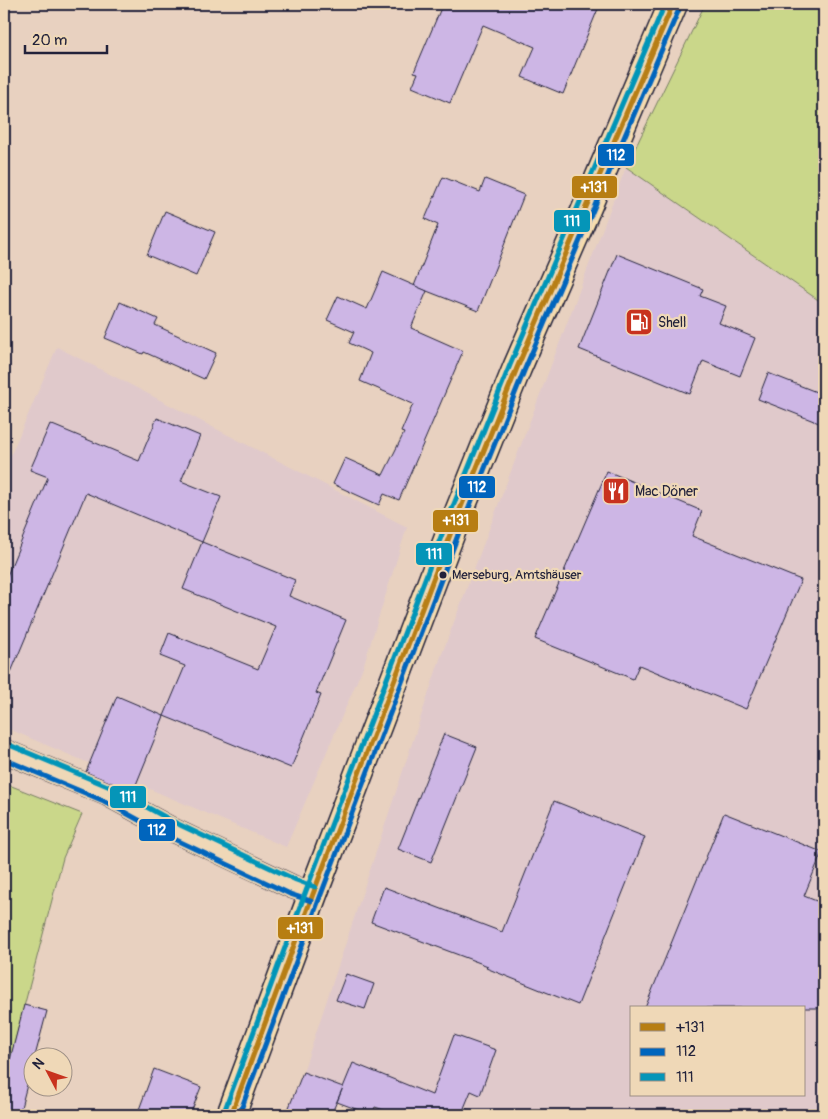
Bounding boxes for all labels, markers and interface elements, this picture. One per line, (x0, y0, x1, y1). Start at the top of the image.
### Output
scale bar (25, 22, 108, 54)
text: 20 m (32, 31, 67, 50)
line badge: 112 (597, 143, 635, 167)
text: 112 (607, 147, 626, 164)
line badge: +131 (571, 175, 618, 199)
text: +131 (580, 179, 607, 196)
line badge: 111 (553, 209, 591, 233)
text: 111 (564, 213, 580, 230)
fuel station icon: Shell (624, 307, 654, 337)
place label: Shell (658, 314, 686, 331)
line badge: 112 (458, 475, 496, 499)
restaurant icon: Mac Döner (601, 476, 631, 506)
text: 112 (468, 479, 487, 496)
place label: Mac Döner (635, 483, 698, 500)
line badge: +131 (432, 509, 479, 533)
text: +131 (442, 512, 469, 529)
line badge: 111 (415, 542, 453, 566)
text: 111 (426, 546, 442, 563)
place label: Merseburg, Amtshäuser (452, 567, 582, 583)
marker: Merseburg, Amtshäuser (438, 570, 448, 580)
line badge: 111 (109, 785, 147, 809)
text: 111 (120, 789, 136, 806)
line badge: 112 (138, 818, 176, 842)
text: 112 (148, 822, 167, 839)
line badge: +131 (277, 916, 324, 940)
text: +131 (286, 920, 313, 937)
legend (630, 1006, 806, 1096)
text: +131 (675, 1018, 705, 1037)
text: 112 (676, 1042, 696, 1061)
north arrow (22, 1046, 72, 1096)
text: N (29, 1055, 48, 1073)
text: 111 (676, 1068, 694, 1087)

